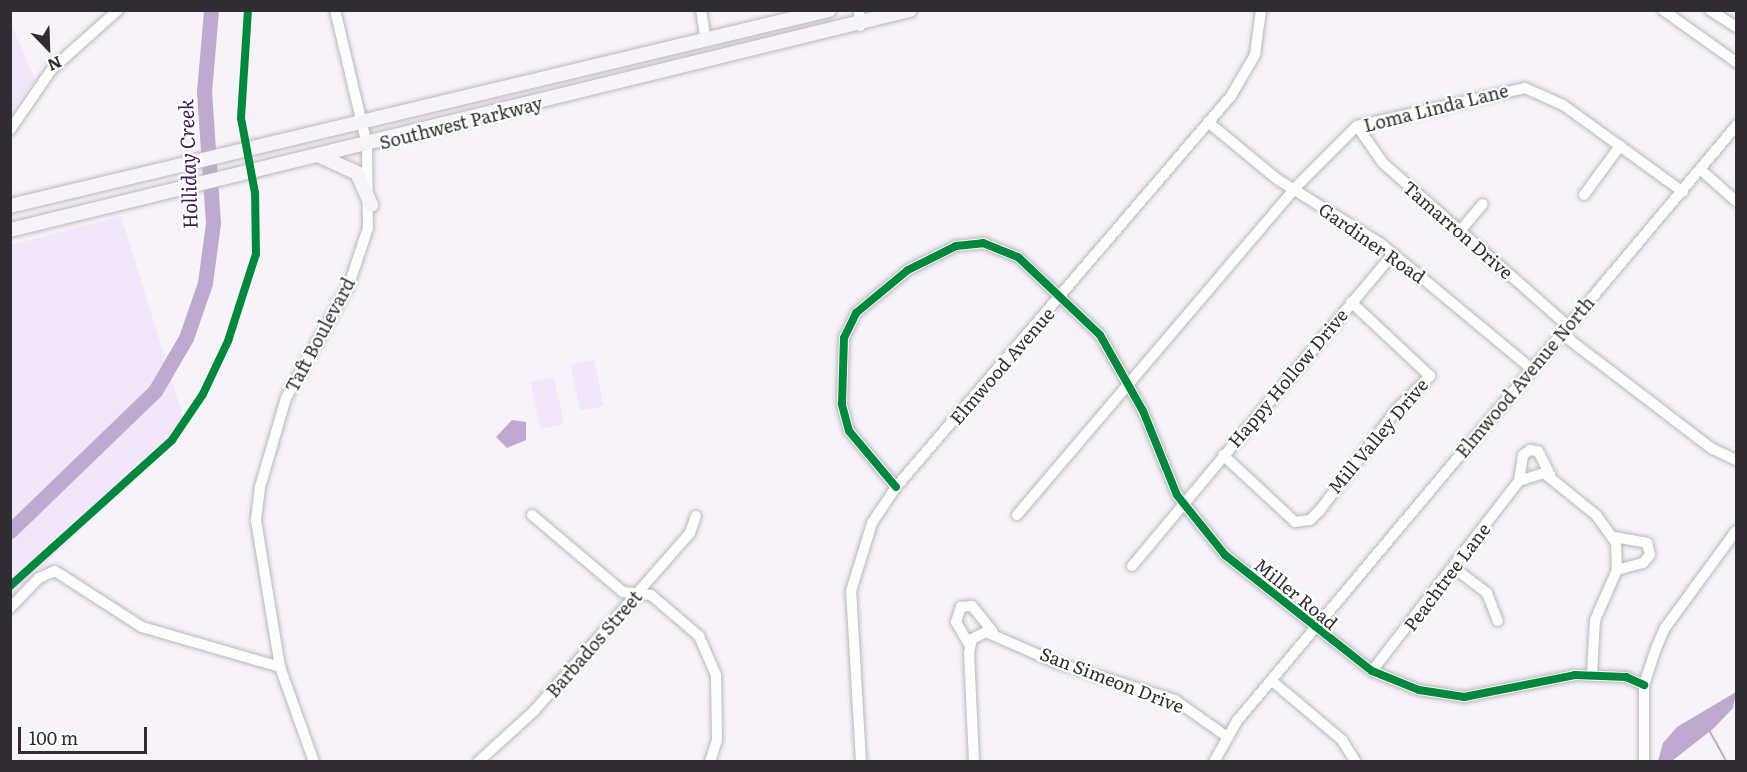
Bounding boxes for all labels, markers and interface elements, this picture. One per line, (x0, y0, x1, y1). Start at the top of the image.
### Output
north arrow (18, 18, 78, 78)
text: N (44, 51, 66, 78)
street label: Loma Linda Lane (1361, 80, 1511, 136)
street label: Southwest Parkway (377, 92, 545, 154)
water label: Holliday Creek (173, 99, 201, 229)
street label: Tamarron Drive (1399, 176, 1517, 284)
street label: Gardiner Road (1315, 198, 1429, 288)
street label: Taft Boulevard (281, 274, 359, 396)
street label: Elmwood Avenue North (1451, 292, 1599, 462)
street label: Elmwood Avenue (945, 303, 1059, 429)
street label: Happy Hollow Drive (1224, 304, 1352, 452)
street label: Mill Valley Drive (1324, 374, 1432, 498)
street label: Peachtree Lane (1399, 519, 1495, 635)
street label: Miller Road (1250, 554, 1342, 634)
street label: Barbados Street (542, 586, 646, 702)
street label: San Simeon Drive (1037, 643, 1187, 717)
scale bar (21, 715, 150, 753)
text: 100 m (29, 724, 78, 751)

